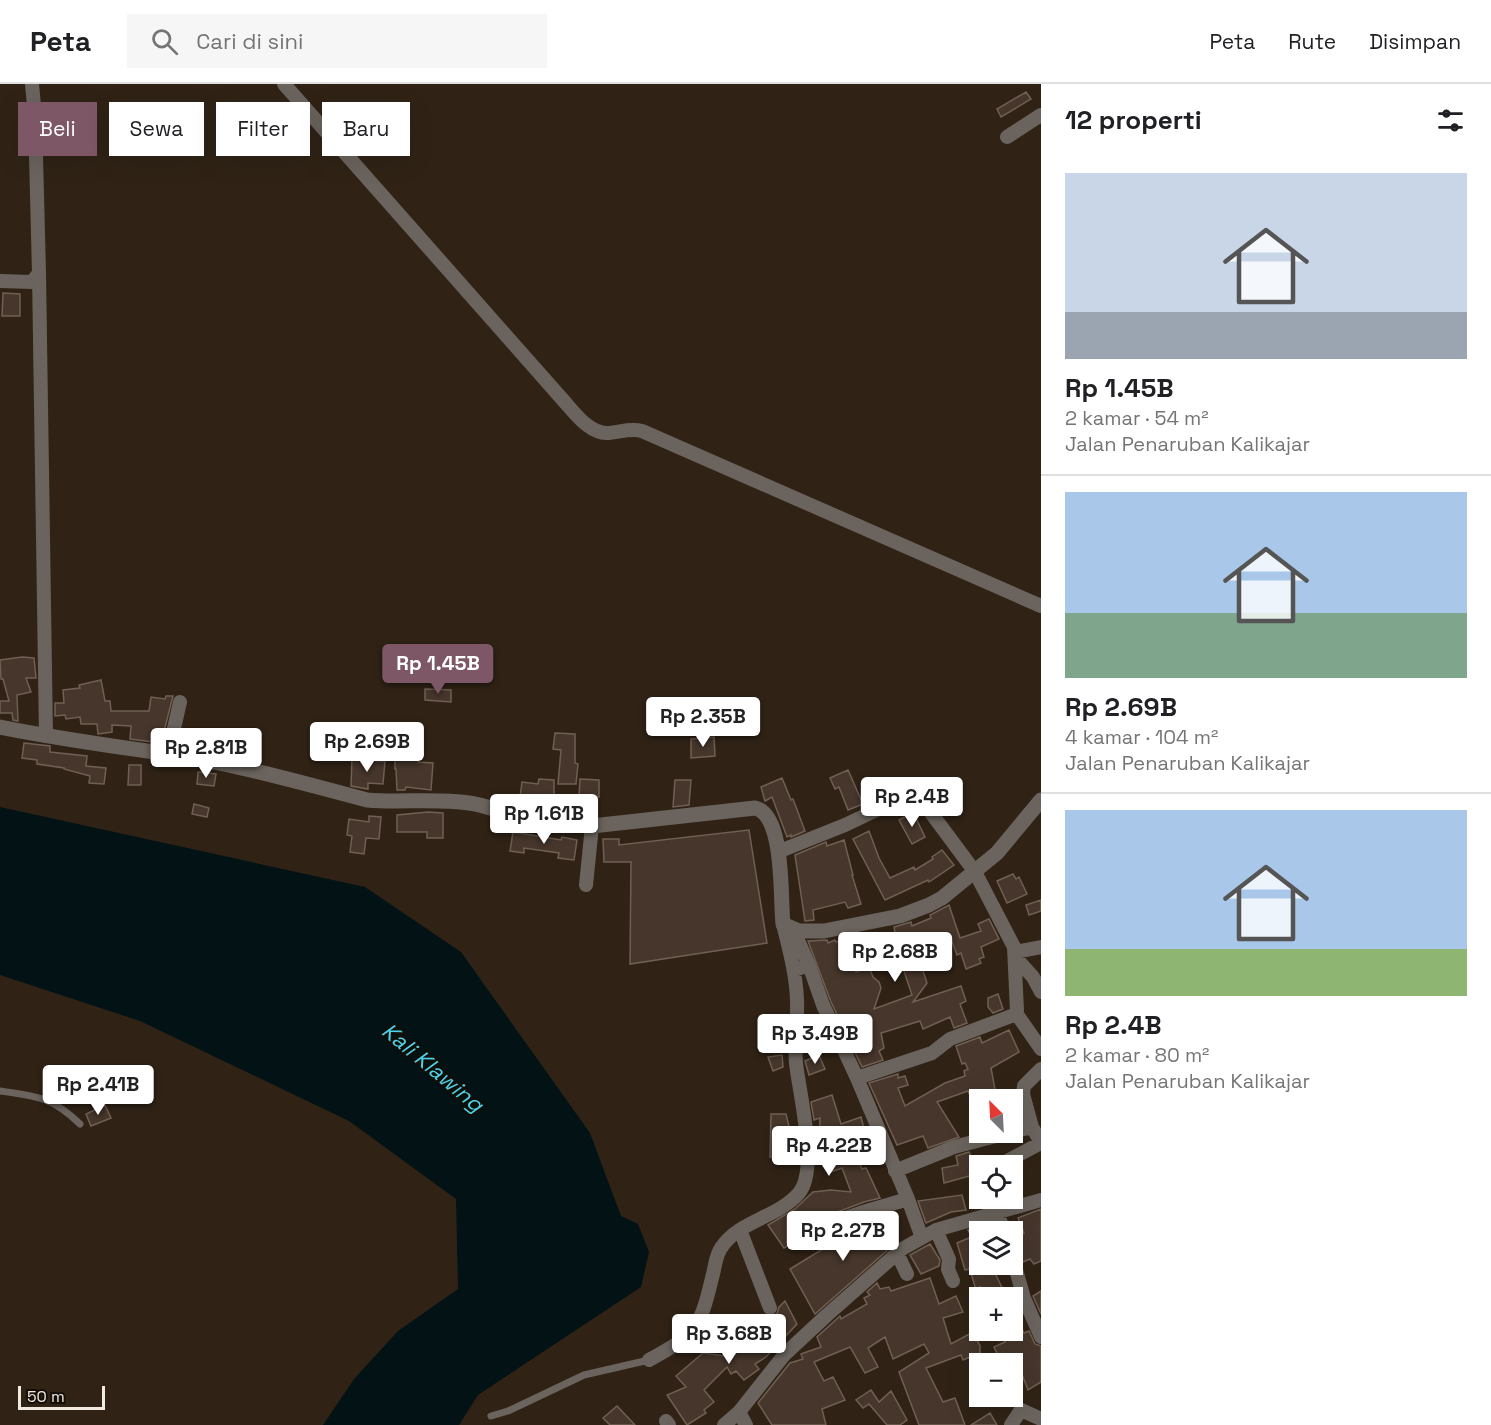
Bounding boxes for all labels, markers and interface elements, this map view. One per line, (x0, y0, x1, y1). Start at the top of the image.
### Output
search box (127, 14, 547, 68)
text: Peta (30, 23, 91, 59)
icon: search (148, 25, 181, 58)
text: Cari di sini (196, 27, 303, 55)
text: Peta (1209, 28, 1255, 55)
text: Rute (1288, 28, 1336, 55)
text: Disimpan (1369, 28, 1461, 55)
chip: Beli (18, 102, 97, 156)
chip: Sewa (109, 102, 204, 156)
chip: Filter (216, 102, 310, 156)
chip: Baru (322, 102, 410, 156)
text: 12 properti (1065, 103, 1202, 137)
icon: filters (1434, 104, 1467, 137)
icon: home (1212, 212, 1320, 320)
text: Rp 1.45B (1065, 371, 1174, 405)
text: 2 kamar · 54 m² (1065, 405, 1209, 431)
text: Jalan Penaruban Kalikajar (1065, 431, 1310, 457)
icon: home (1212, 531, 1320, 639)
pin: Rp 1.45B (376, 644, 500, 695)
text: Rp 1.45B (396, 650, 480, 676)
text: Rp 2.69B (1065, 690, 1177, 724)
pin: Rp 2.35B (641, 697, 765, 748)
text: Rp 2.35B (660, 703, 746, 729)
pin: Rp 2.69B (305, 722, 429, 773)
text: 4 kamar · 104 m² (1065, 724, 1218, 750)
pin: Rp 2.81B (144, 728, 268, 779)
text: Rp 2.69B (324, 728, 410, 754)
text: Rp 2.81B (165, 734, 247, 760)
text: Jalan Penaruban Kalikajar (1065, 750, 1310, 776)
pin: Rp 2.4B (857, 777, 967, 828)
text: Rp 2.4B (875, 783, 949, 809)
pin: Rp 1.61B (482, 794, 606, 845)
text: Rp 1.61B (504, 800, 584, 826)
icon: home (1212, 849, 1320, 957)
pin: Rp 2.68B (833, 932, 957, 983)
text: Rp 2.68B (852, 938, 938, 964)
text: Rp 2.4B (1065, 1008, 1162, 1042)
pin: Rp 3.49B (753, 1014, 877, 1065)
water label: Kali Klawing (376, 1016, 490, 1118)
text: Rp 3.49B (772, 1020, 858, 1046)
text: 2 kamar · 80 m² (1065, 1042, 1209, 1068)
pin: Rp 2.41B (36, 1065, 160, 1116)
text: Jalan Penaruban Kalikajar (1065, 1068, 1310, 1094)
text: Rp 2.41B (57, 1071, 139, 1097)
north arrow (969, 1089, 1023, 1143)
map controls (969, 1089, 1023, 1407)
pin: Rp 4.22B (767, 1126, 891, 1177)
text: Rp 4.22B (786, 1132, 872, 1158)
button: locate (969, 1155, 1023, 1209)
pin: Rp 2.27B (781, 1211, 905, 1262)
text: Rp 2.27B (801, 1217, 885, 1243)
button: layers (969, 1221, 1023, 1275)
button: + (969, 1287, 1023, 1341)
pin: Rp 3.68B (667, 1314, 791, 1365)
text: Rp 3.68B (686, 1320, 772, 1346)
button: − (969, 1353, 1023, 1407)
scale bar (18, 1383, 105, 1410)
text: 50 m (27, 1386, 65, 1407)

